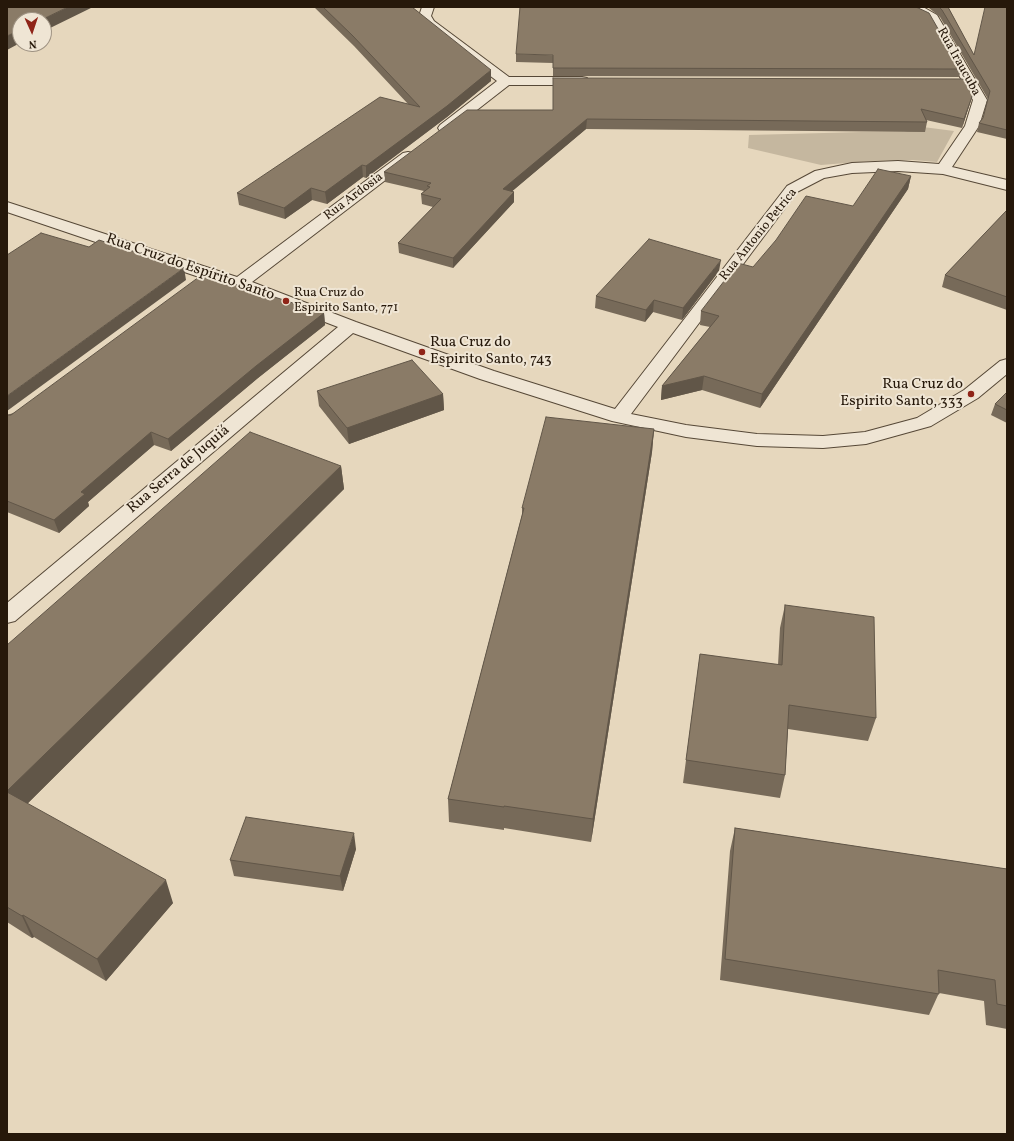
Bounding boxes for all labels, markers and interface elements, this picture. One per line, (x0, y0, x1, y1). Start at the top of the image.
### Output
north arrow (12, 12, 52, 52)
street label: Rua Iraucuba (933, 25, 983, 99)
text: N (28, 36, 37, 51)
street label: Rua Ardosia (321, 170, 387, 224)
street label: Rua Antonio Petrica (717, 186, 801, 284)
street label: Rua Cruz do Espírito Santo (103, 231, 277, 305)
place label: Rua Cruz do Espirito Santo, 771 (294, 286, 398, 317)
marker: Rua Cruz do Espirito Santo, 771 (281, 296, 291, 306)
place label: Rua Cruz do Espirito Santo, 743 (430, 334, 552, 369)
marker: Rua Cruz do Espirito Santo, 743 (417, 347, 427, 357)
place label: Rua Cruz do Espirito Santo, 333 (840, 376, 963, 411)
marker: Rua Cruz do Espirito Santo, 333 (966, 389, 976, 399)
street label: Rua Serra de Juquiá (124, 422, 234, 518)

